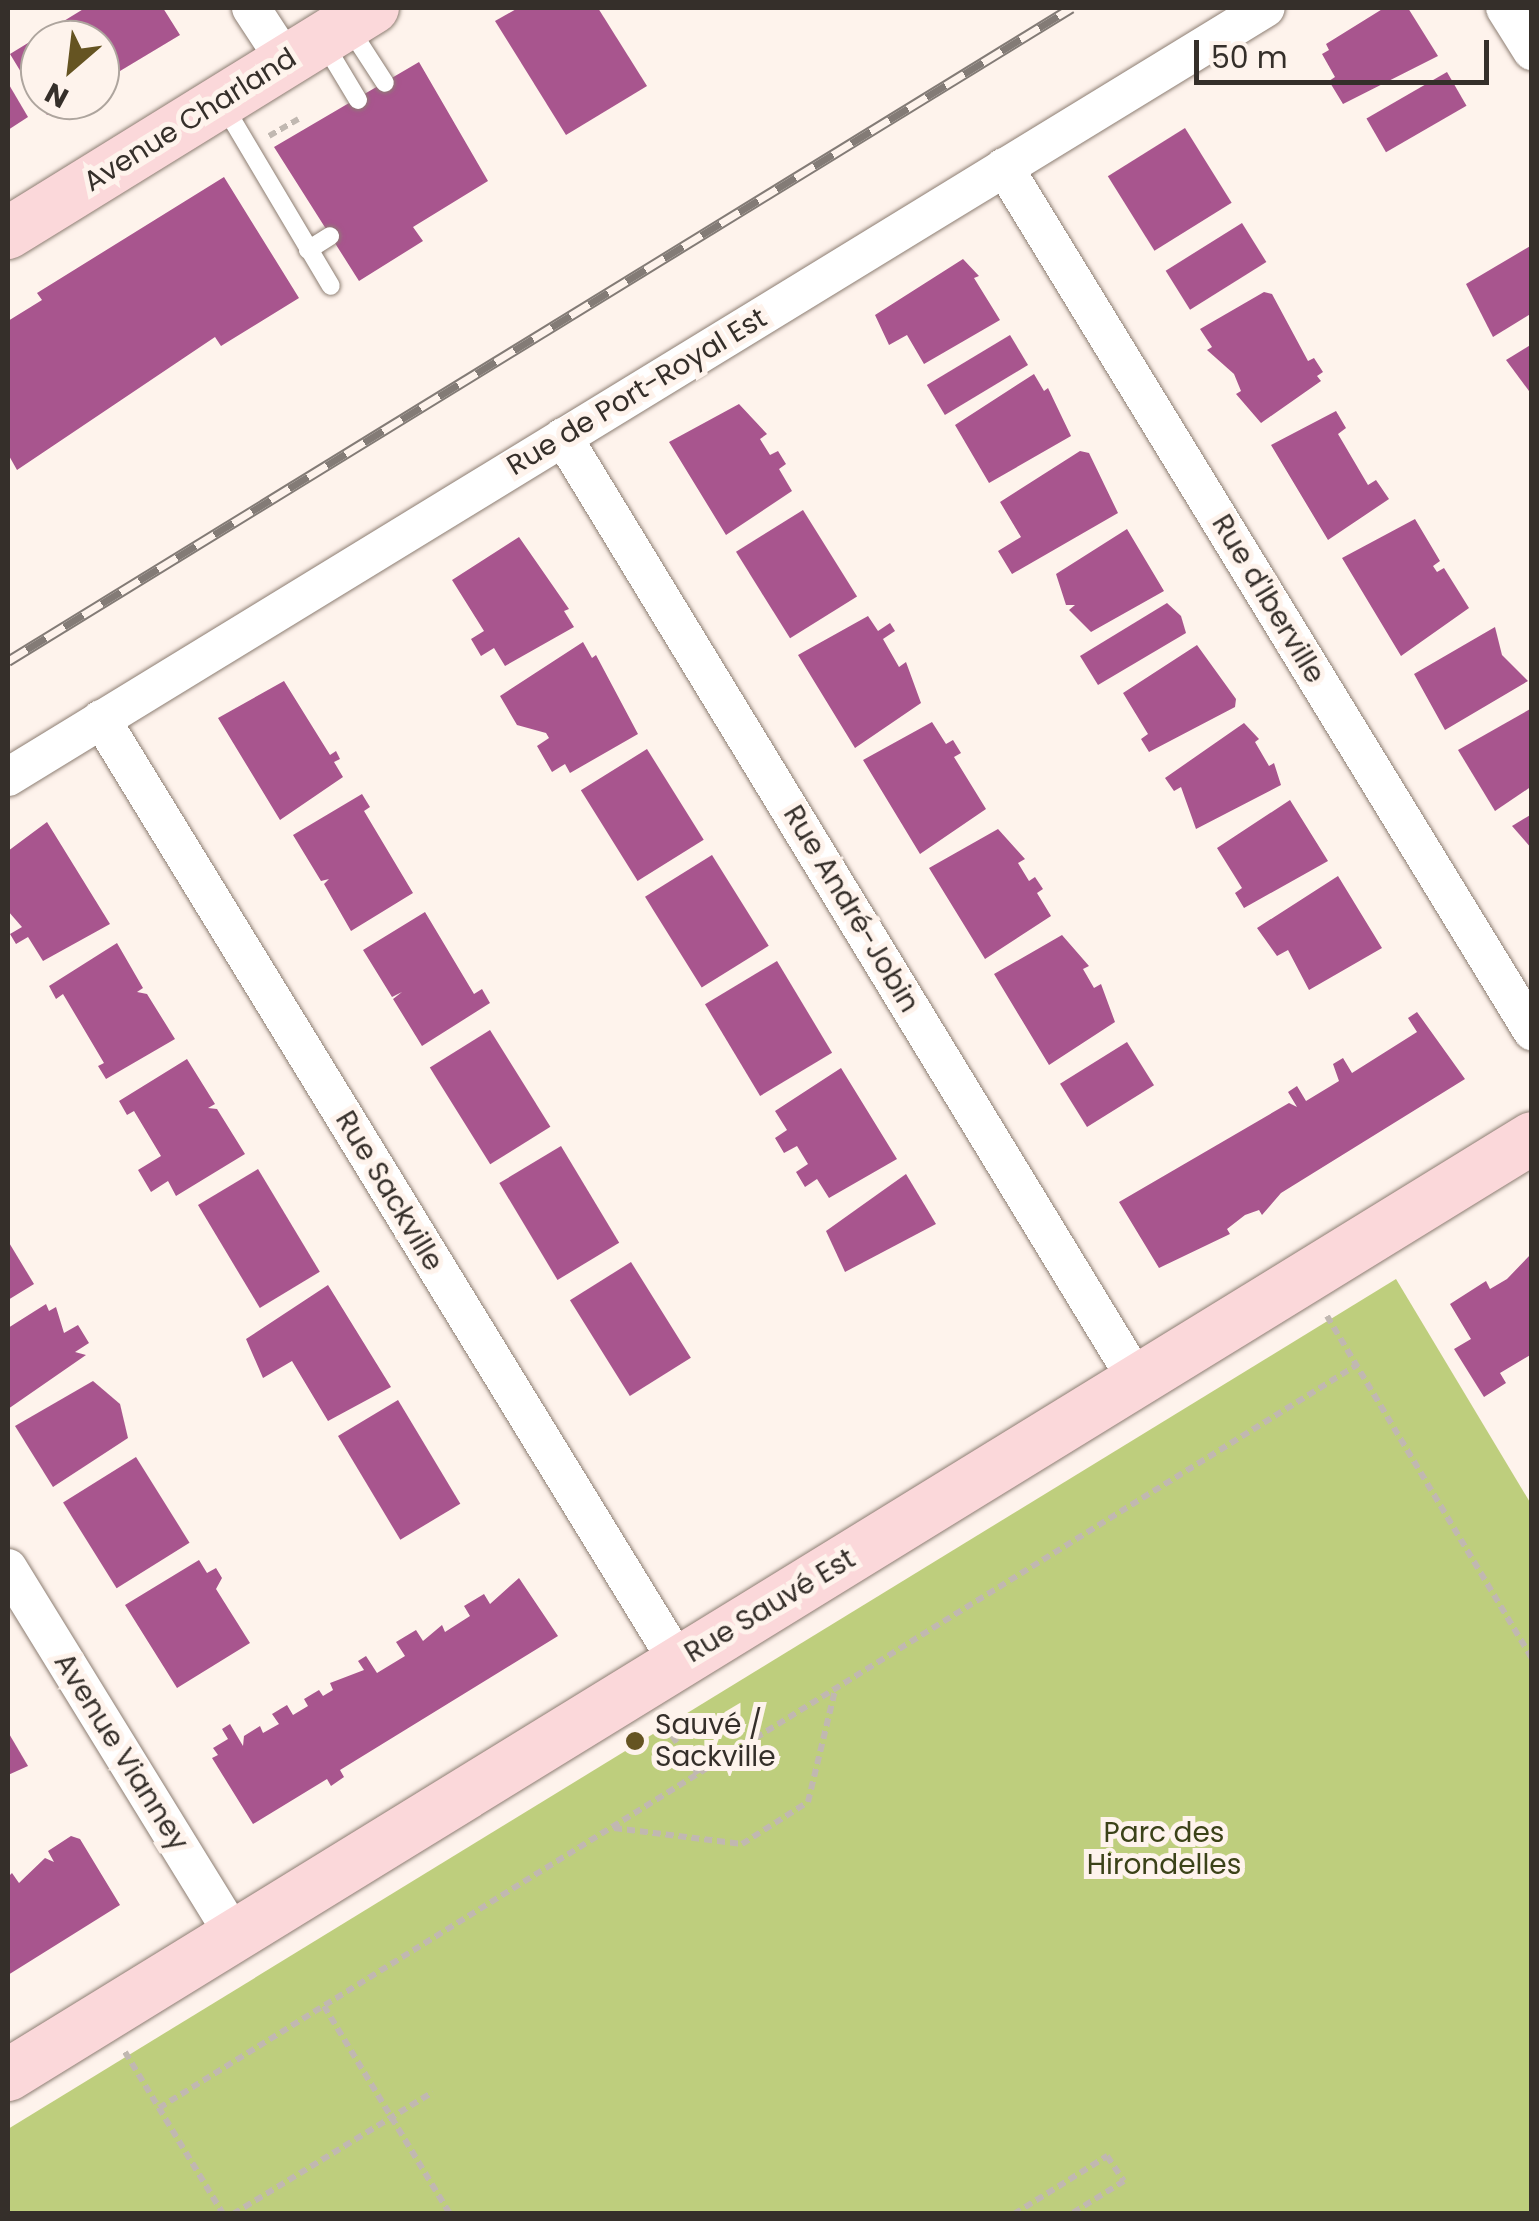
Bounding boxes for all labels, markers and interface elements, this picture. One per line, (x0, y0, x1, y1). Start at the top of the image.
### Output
north arrow (20, 20, 120, 120)
scale bar (1199, 20, 1494, 82)
text: 50 m (1211, 36, 1288, 79)
street label: Avenue Charland (78, 41, 302, 199)
text: N (38, 73, 75, 117)
street label: Rue de Port-Royal Est (501, 301, 773, 483)
street label: Rue d'Iberville (1205, 509, 1331, 689)
street label: Rue André-Jobin (776, 800, 926, 1018)
street label: Rue Sackville (328, 1105, 450, 1277)
street label: Rue Sauvé Est (679, 1542, 861, 1670)
street label: Avenue Vianney (47, 1647, 195, 1857)
place label: Sauvé / Sackville (655, 1708, 776, 1774)
marker: Sauvé / Sackville (624, 1730, 646, 1752)
park label: Parc des Hirondelles (1087, 1816, 1241, 1882)

